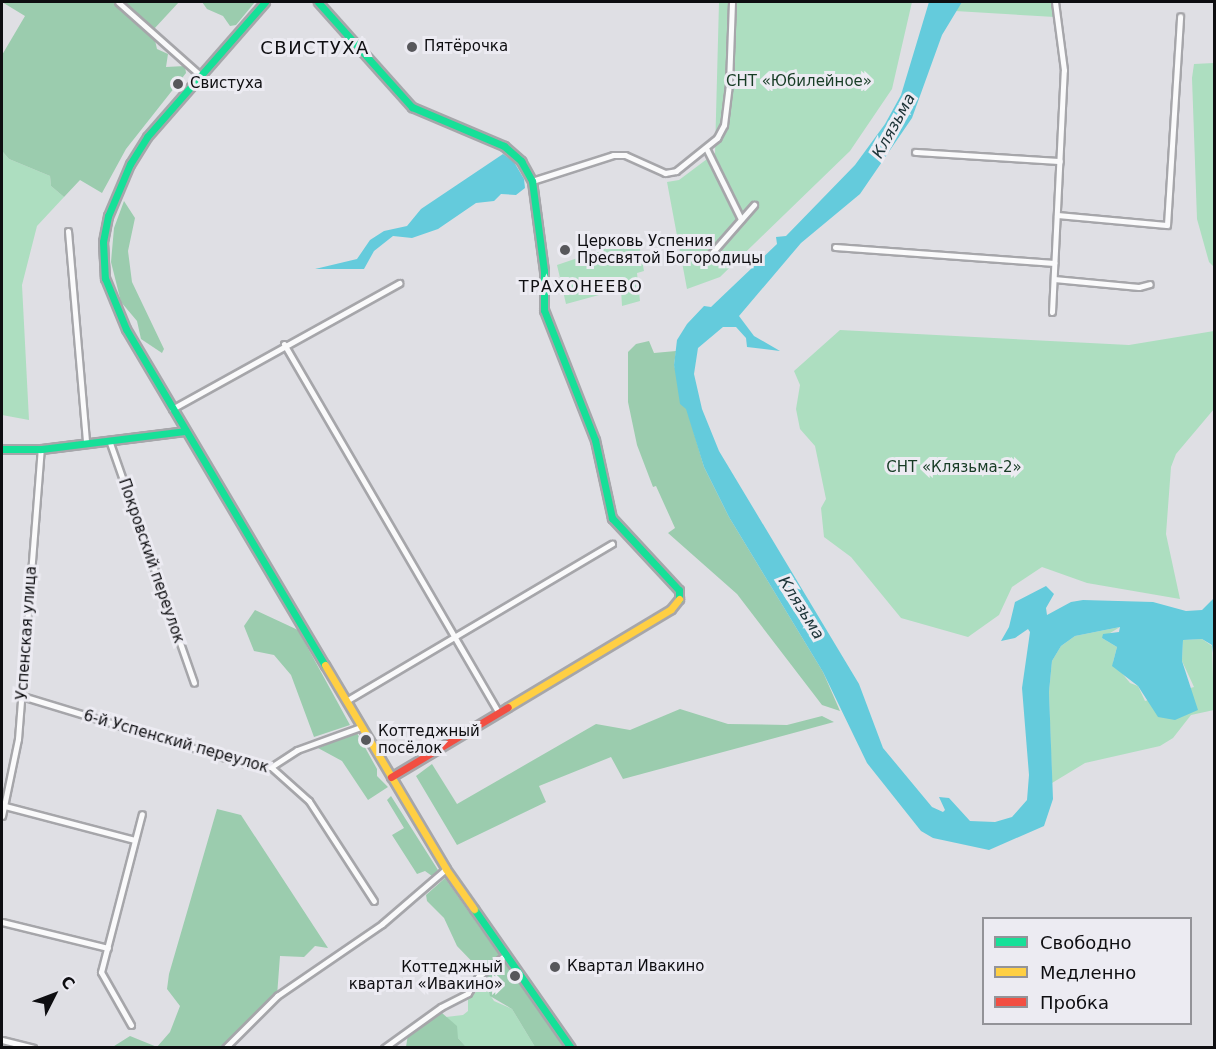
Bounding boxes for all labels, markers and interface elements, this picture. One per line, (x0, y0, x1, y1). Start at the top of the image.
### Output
district label: СВИСТУХА (260, 37, 370, 59)
place label: Пятёрочка (424, 38, 508, 56)
marker: Пятёрочка (405, 40, 419, 54)
park label: СНТ «Юбилейное» (726, 73, 872, 91)
place label: Свистуха (190, 75, 263, 93)
marker: Свистуха (171, 77, 185, 91)
water label: Клязьма (868, 90, 920, 162)
place label: Церковь Успения Пресвятой Богородицы (577, 232, 763, 267)
marker: Церковь Успения Пресвятой Богородицы (558, 243, 572, 257)
district label: ТРАХОНЕЕВО (519, 277, 643, 297)
park label: СНТ «Клязьма-2» (886, 459, 1022, 477)
street label: Покровский переулок (114, 476, 188, 646)
street label: Успенская улица (13, 565, 41, 701)
water label: Клязьма (774, 573, 828, 643)
street label: 6-й Успенский переулок (81, 707, 271, 777)
place label: Коттеджный посёлок (378, 722, 480, 757)
marker: Коттеджный посёлок (359, 733, 373, 747)
legend (982, 917, 1192, 1025)
text: Свободно (1040, 932, 1132, 953)
place label: Коттеджный квартал «Ивакино» (349, 958, 503, 993)
place label: Квартал Ивакино (567, 958, 705, 976)
marker: Квартал Ивакино (548, 960, 562, 974)
text: Медленно (1040, 962, 1136, 983)
north arrow (24, 965, 84, 1025)
marker: Коттеджный квартал «Ивакино» (508, 969, 522, 983)
text: С (57, 972, 79, 993)
text: Пробка (1040, 992, 1109, 1013)

